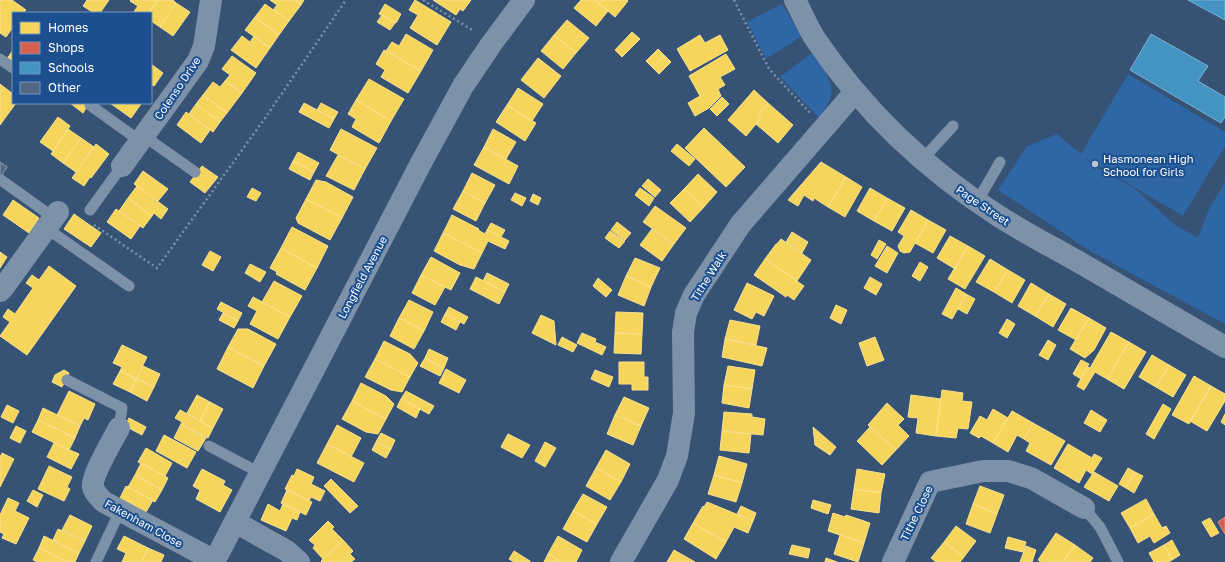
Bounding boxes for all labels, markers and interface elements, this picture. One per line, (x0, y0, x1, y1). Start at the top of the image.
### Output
legend (12, 12, 152, 104)
text: Homes (48, 20, 88, 35)
text: Shops (48, 40, 84, 55)
street label: Colenso Drive (151, 54, 203, 122)
text: Schools (48, 60, 94, 75)
text: Other (48, 80, 81, 95)
place label: Hasmonean High School for Girls (1103, 152, 1193, 178)
marker: Hasmonean High School for Girls (1090, 159, 1100, 169)
street label: Page Street (954, 182, 1012, 228)
street label: Longfield Avenue (335, 234, 389, 320)
street label: Tithe Walk (688, 249, 728, 303)
street label: Tithe Close (897, 483, 935, 543)
street label: Fakenham Close (103, 496, 185, 550)

